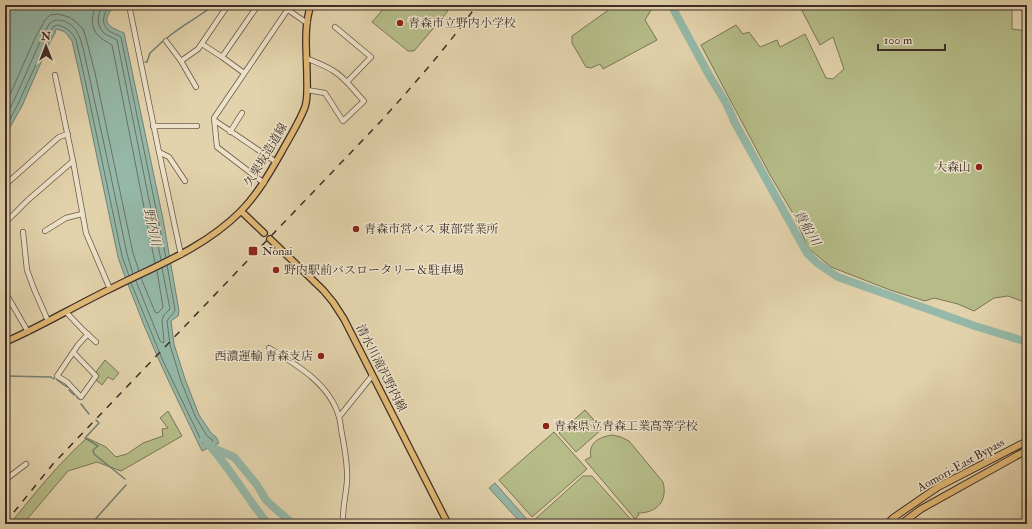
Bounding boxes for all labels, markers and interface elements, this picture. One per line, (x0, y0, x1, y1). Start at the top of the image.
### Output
place label: 青森市立野内小学校 (408, 16, 516, 31)
marker: 青森市立野内小学校 (395, 18, 405, 28)
north arrow (26, 26, 66, 66)
scale bar (878, 26, 945, 52)
text: N (40, 30, 52, 43)
text: 100 m (884, 33, 913, 48)
street label: 久栗坂造道線 (241, 120, 291, 190)
place label: 大森山 (935, 160, 971, 175)
marker: 大森山 (974, 162, 984, 172)
water label: 野内川 (140, 206, 165, 250)
water label: 貴船川 (790, 207, 825, 251)
place label: 青森市営バス 東部営業所 (364, 222, 499, 237)
marker: 青森市営バス 東部営業所 (351, 224, 361, 234)
place label: Nonai (262, 244, 293, 259)
marker: Nonai (247, 245, 259, 257)
place label: 野内駅前バスロータリー＆駐車場 (284, 263, 464, 278)
marker: 野内駅前バスロータリー＆駐車場 (271, 265, 281, 275)
street label: 清水川滝沢野内線 (353, 322, 409, 414)
place label: 西濃運輸 青森支店 (214, 349, 313, 364)
marker: 西濃運輸 青森支店 (316, 351, 326, 361)
place label: 青森県立青森工業高等学校 (554, 419, 698, 434)
marker: 青森県立青森工業高等学校 (541, 421, 551, 431)
street label: Aomori-East Bypass (914, 435, 1007, 496)

